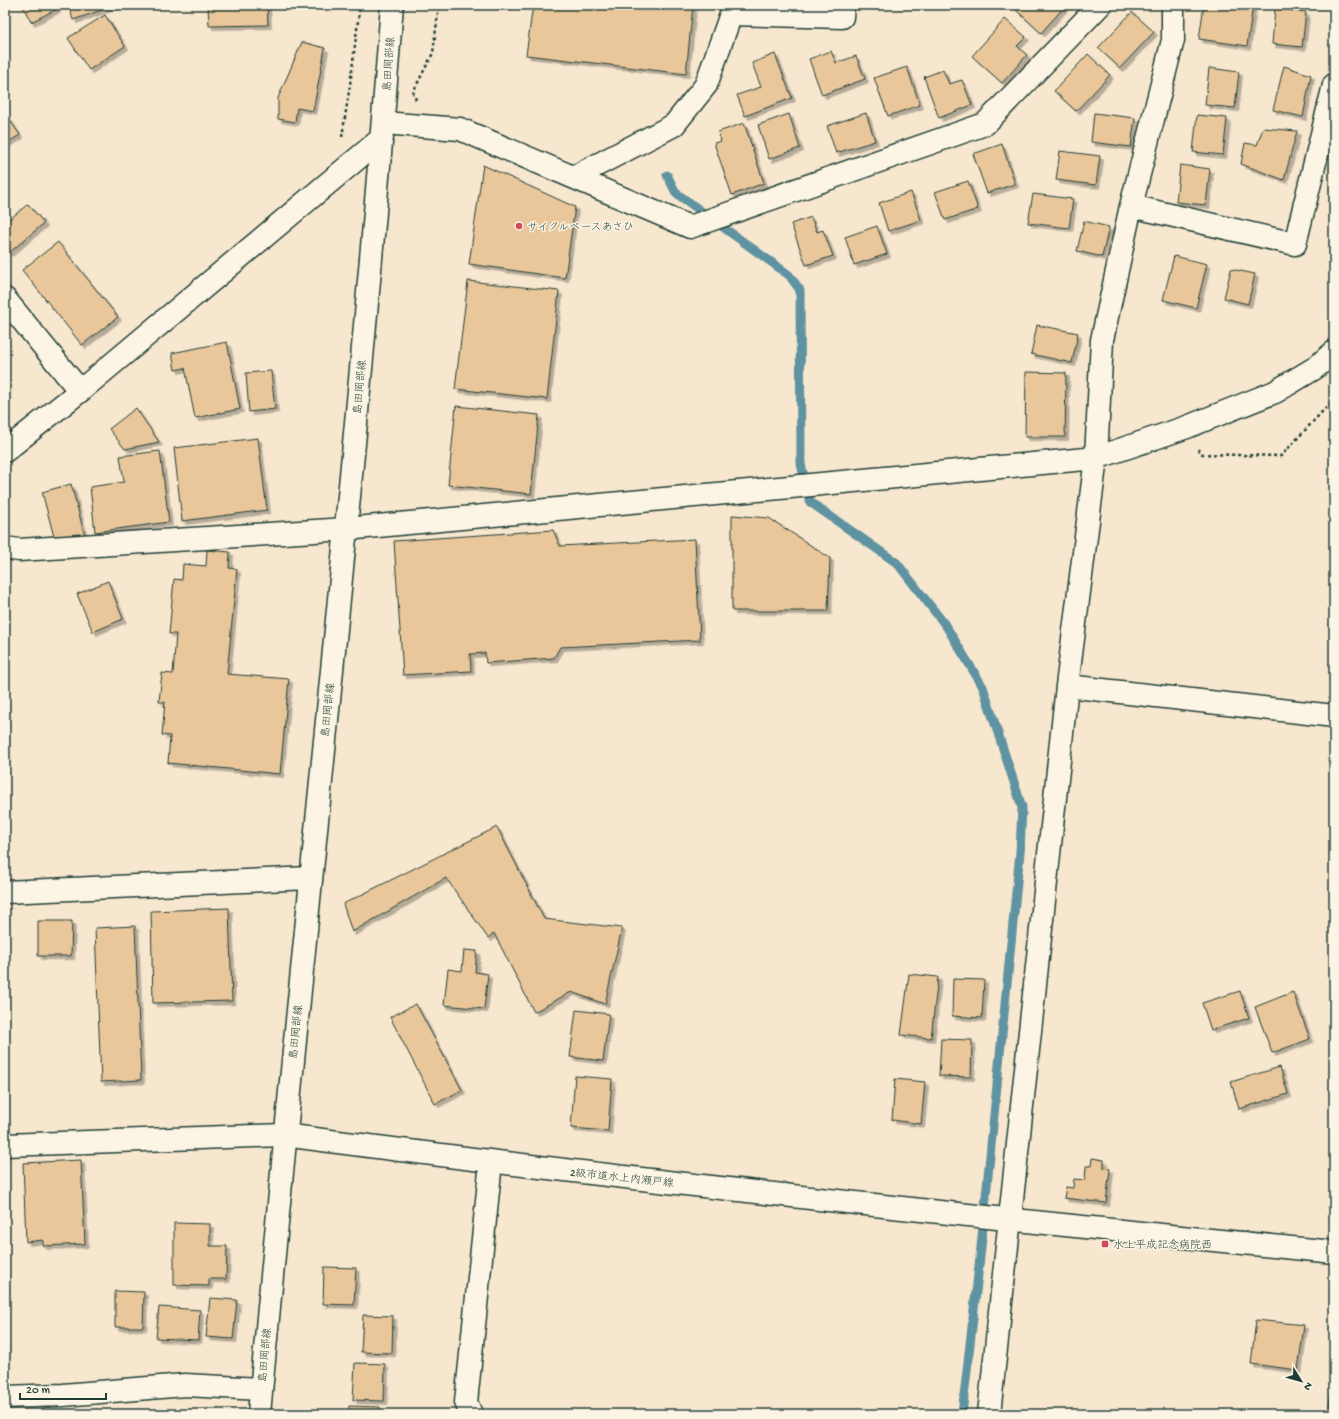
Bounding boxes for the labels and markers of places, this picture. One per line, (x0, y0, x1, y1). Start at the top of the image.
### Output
marker: サイクルベースあさひ (514, 221, 524, 231)
place label: サイクルベースあさひ (527, 221, 634, 234)
place label: 水上平成記念病院西 (1113, 1238, 1212, 1252)
marker: 水上平成記念病院西 (1100, 1239, 1110, 1249)

